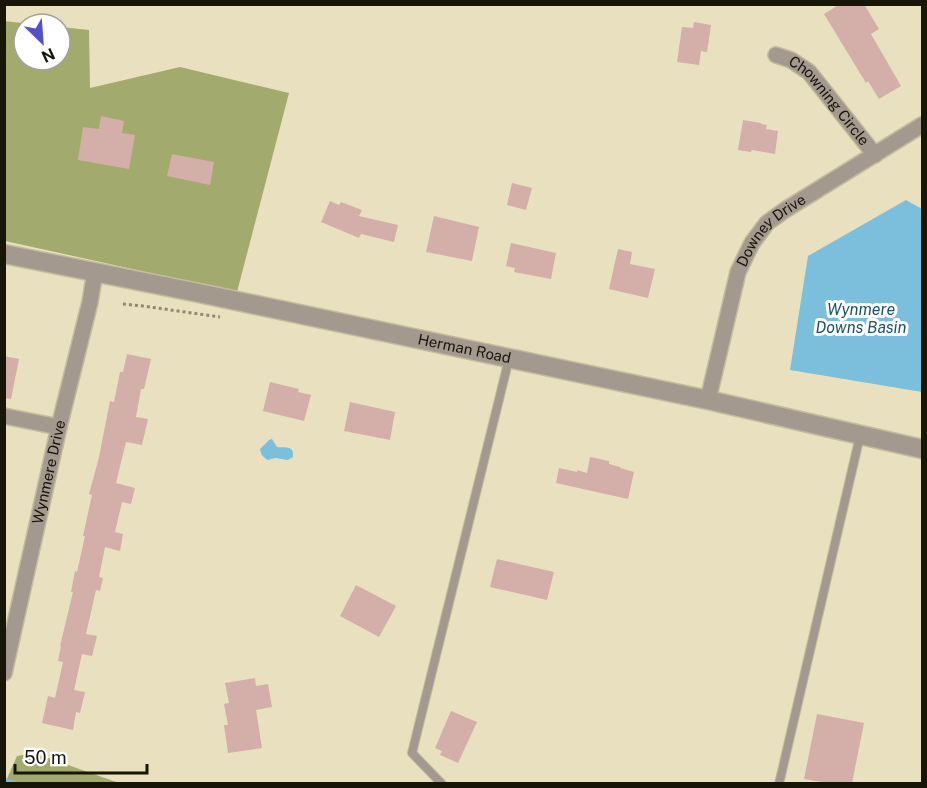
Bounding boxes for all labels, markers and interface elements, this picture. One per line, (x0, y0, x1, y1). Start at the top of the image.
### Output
north arrow (12, 12, 72, 72)
text: N (38, 44, 58, 66)
street label: Chowning Circle (786, 52, 873, 149)
street label: Downey Drive (733, 190, 808, 269)
water label: Wynmere Downs Basin (815, 300, 907, 337)
street label: Herman Road (416, 330, 513, 366)
street label: Wynmere Drive (29, 418, 68, 526)
scale bar (15, 737, 147, 775)
text: 50 m (24, 747, 67, 768)

